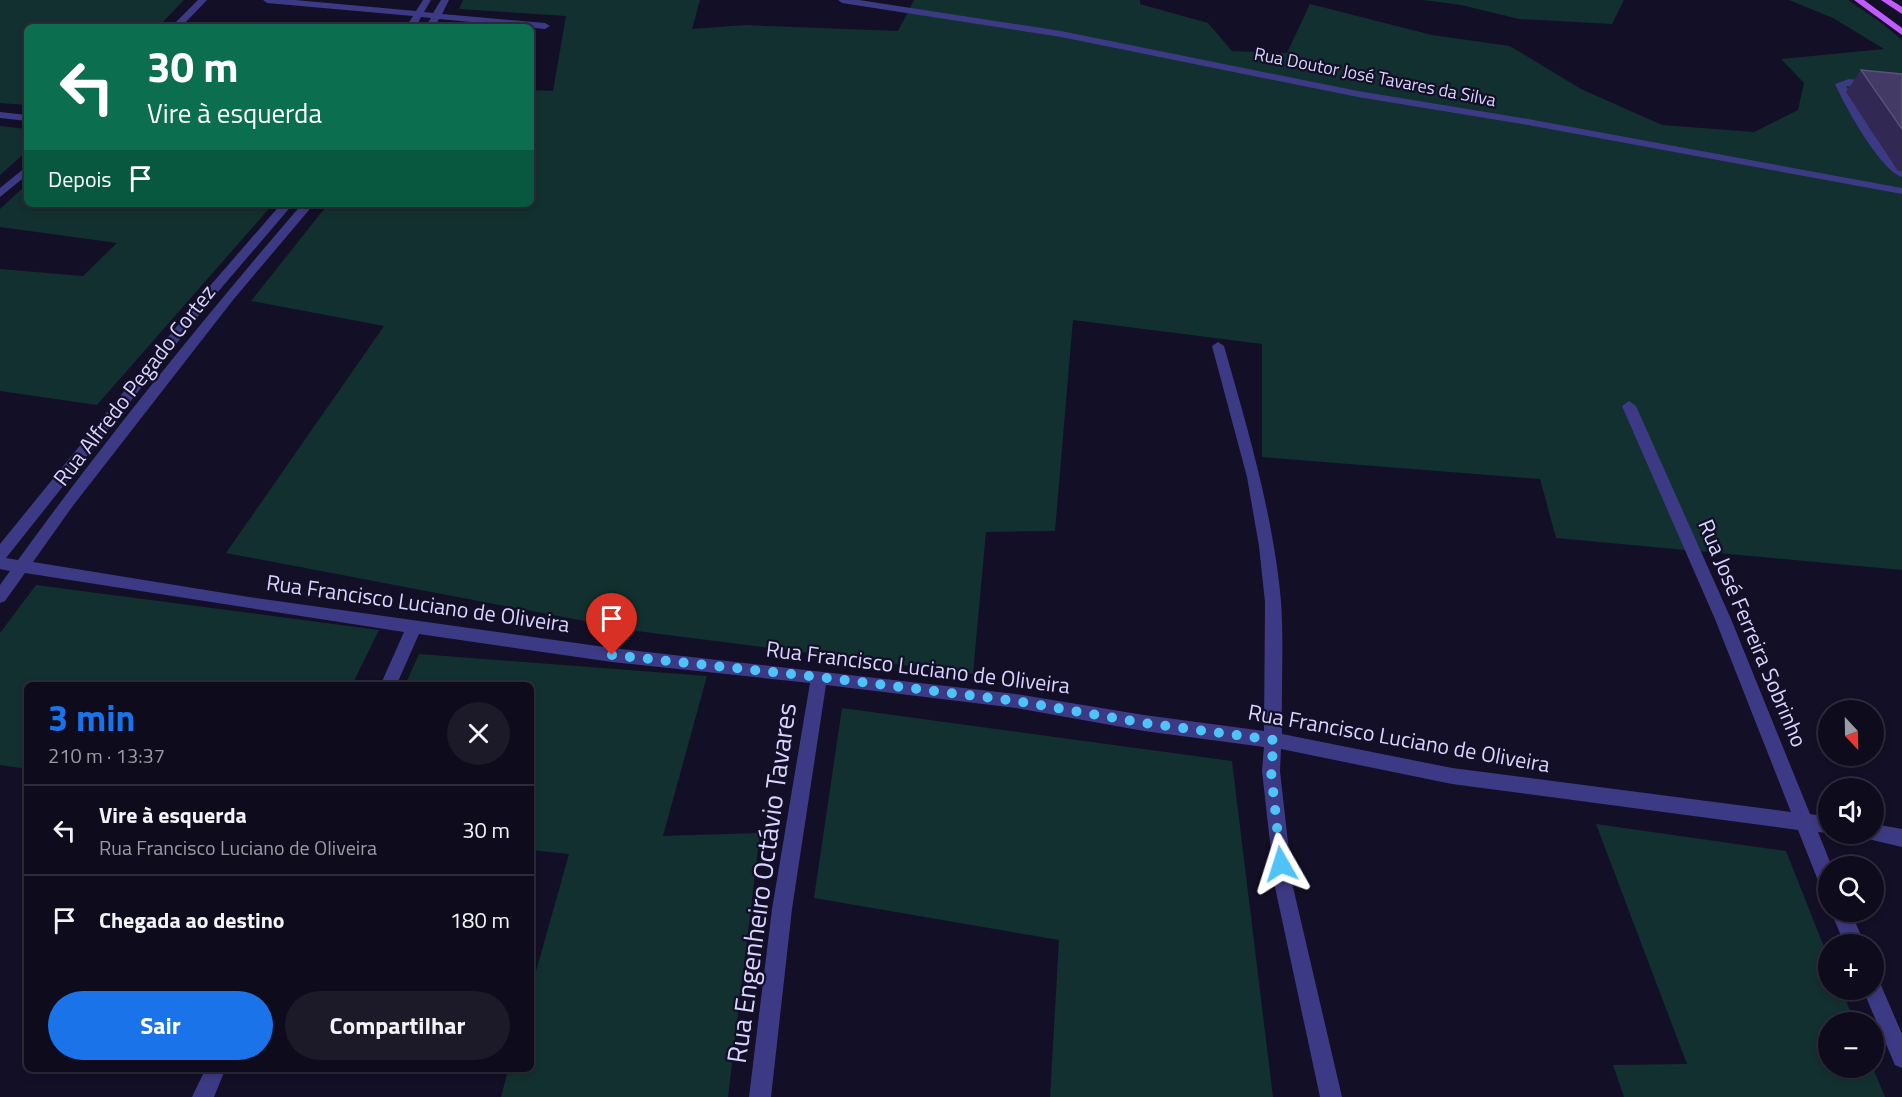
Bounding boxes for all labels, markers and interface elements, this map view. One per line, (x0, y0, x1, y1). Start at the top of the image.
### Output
text: 30 m (147, 34, 239, 98)
street label: Rua Doutor José Tavares da Silva (1252, 40, 1498, 113)
icon: left (48, 48, 126, 126)
text: Vire à esquerda (147, 92, 322, 133)
text: Depois (48, 162, 112, 196)
icon: arrive (124, 162, 157, 195)
street label: Rua Alfredo Pegado Cortez (44, 277, 224, 493)
street label: Rua José Ferreira Sobrinho (1690, 514, 1816, 752)
street label: Rua Francisco Luciano de Oliveira (264, 565, 572, 641)
pin (586, 593, 637, 655)
icon: arrive (595, 602, 628, 635)
street label: Rua Francisco Luciano de Oliveira (764, 631, 1072, 703)
text: 3 min (48, 690, 135, 745)
street label: Rua Francisco Luciano de Oliveira (1245, 695, 1553, 781)
street label: Rua Engenheiro Octávio Tavares (715, 700, 806, 1066)
north arrow (1818, 700, 1884, 766)
map controls (1818, 700, 1884, 1078)
button: close (447, 702, 510, 765)
text: 210 m · 13:37 (48, 740, 165, 771)
button: sound (1818, 778, 1884, 844)
text: Vire à esquerda (99, 798, 247, 832)
text: 30 m (462, 813, 510, 847)
icon: left (48, 814, 81, 847)
text: Rua Francisco Luciano de Oliveira (99, 832, 377, 863)
position arrow (1249, 832, 1313, 896)
button: search (1818, 856, 1884, 922)
text: Chegada ao destino (99, 903, 285, 937)
text: 180 m (450, 903, 510, 937)
icon: arrive (48, 904, 81, 937)
button: + (1818, 934, 1884, 1000)
button: Sair (48, 991, 273, 1060)
button: Compartilhar (285, 991, 510, 1060)
button: − (1818, 1012, 1884, 1078)

